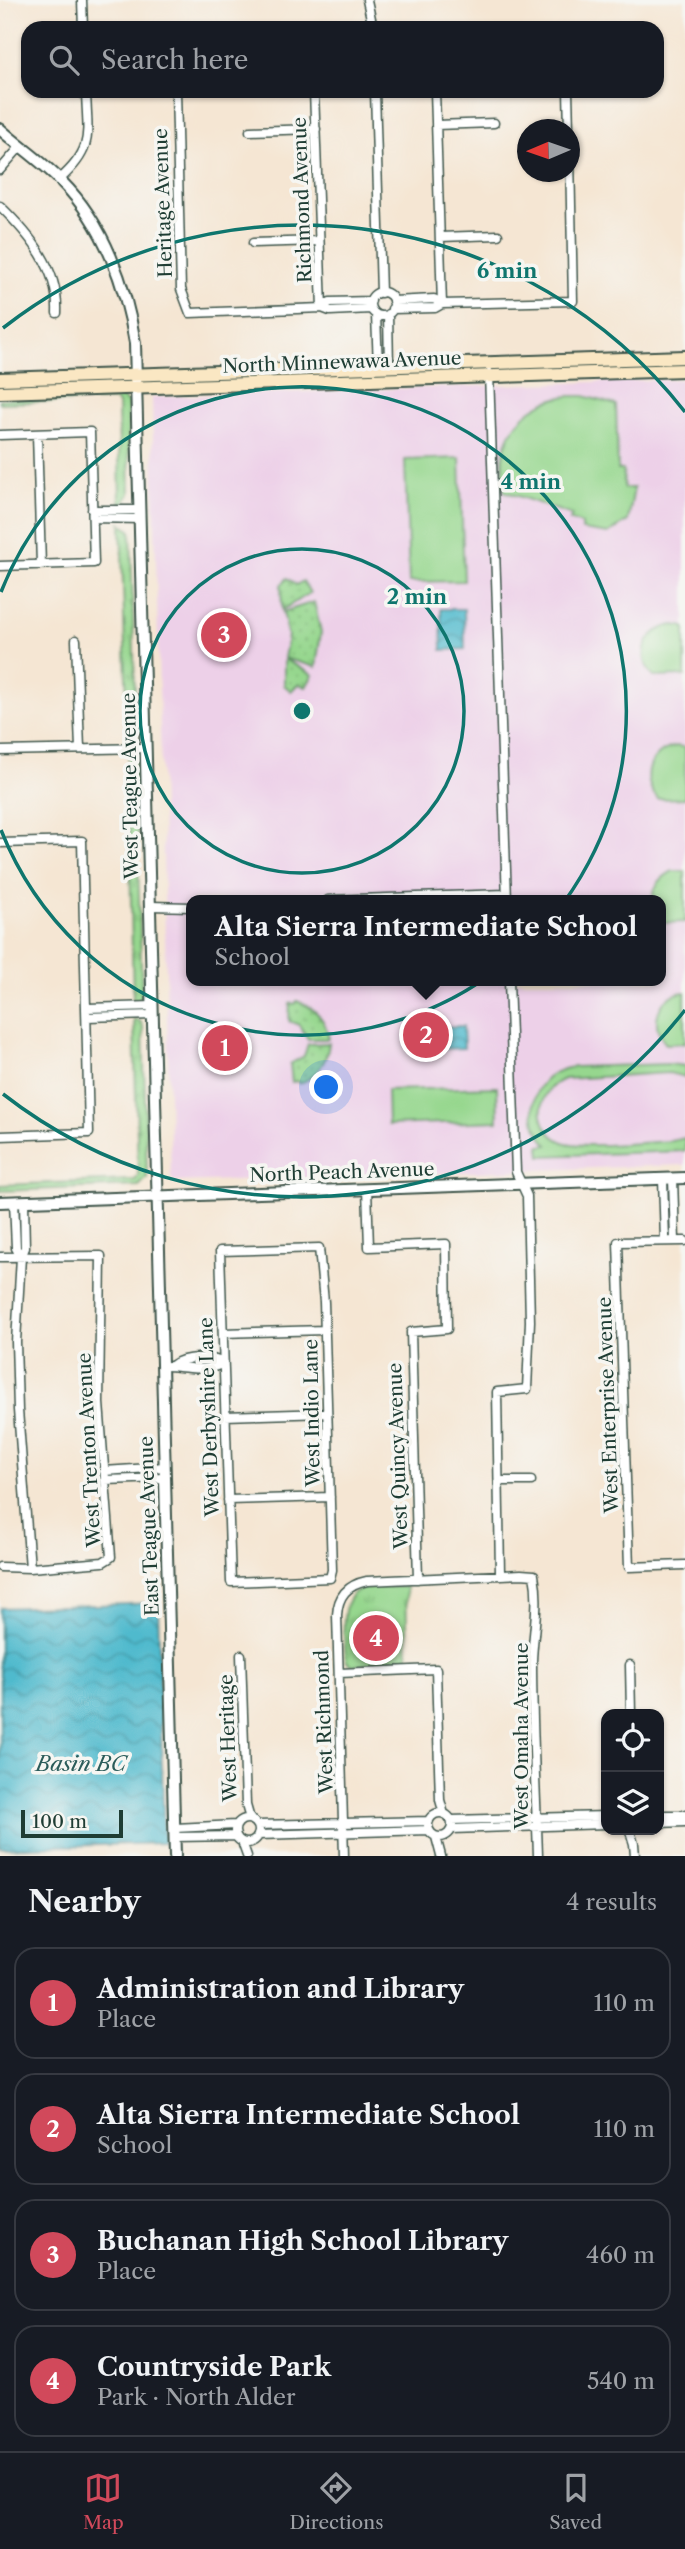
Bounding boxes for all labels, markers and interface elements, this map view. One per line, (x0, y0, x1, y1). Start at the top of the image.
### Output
search box (21, 21, 664, 98)
icon: search (45, 41, 83, 79)
text: Search here (101, 44, 248, 76)
street label: Richmond Avenue (288, 117, 316, 283)
north arrow (517, 119, 580, 182)
street label: Heritage Avenue (149, 128, 177, 278)
text: 6 min (477, 258, 538, 283)
street label: North Minnewawa Avenue (222, 346, 462, 378)
text: 4 min (501, 469, 562, 494)
text: 2 min (387, 584, 448, 609)
pin: 3 (201, 609, 247, 661)
street label: West Teague Avenue (117, 693, 143, 880)
centre of rings (290, 699, 314, 723)
popup (186, 895, 666, 986)
text: Alta Sierra Intermediate School (215, 911, 637, 943)
text: School (215, 943, 290, 971)
pin: 2 (403, 1009, 449, 1061)
pin: 1 (202, 1022, 248, 1074)
your location (309, 1070, 343, 1104)
street label: North Peach Avenue (249, 1157, 435, 1187)
street label: West Enterprise Avenue (593, 1296, 623, 1515)
street label: West Derbyshire Lane (194, 1317, 224, 1518)
street label: West Indio Lane (299, 1339, 325, 1488)
street label: West Trenton Avenue (72, 1352, 106, 1549)
street label: West Quincy Avenue (383, 1362, 413, 1551)
street label: East Teague Avenue (134, 1436, 164, 1616)
pin: 4 (353, 1612, 399, 1664)
street label: West Omaha Avenue (510, 1643, 533, 1830)
street label: West Richmond (310, 1649, 338, 1795)
street label: West Heritage (214, 1674, 242, 1803)
map controls (601, 1709, 664, 1835)
button: locate (601, 1709, 664, 1772)
water label: Basin BC (34, 1751, 129, 1776)
button: layers (601, 1772, 664, 1835)
scale bar (21, 1807, 122, 1839)
text: 100 m (32, 1810, 87, 1833)
text: Nearby (28, 1883, 141, 1920)
text: 4 results (566, 1888, 657, 1916)
text: Administration and Library (97, 1973, 464, 2005)
text: 1 (48, 1989, 58, 2017)
text: 110 m (594, 1989, 655, 2017)
text: Place (97, 2005, 156, 2033)
text: Alta Sierra Intermediate School (97, 2099, 520, 2131)
text: 2 (46, 2115, 60, 2143)
text: 110 m (594, 2115, 655, 2143)
text: School (97, 2131, 172, 2159)
text: Buchanan High School Library (97, 2225, 508, 2257)
text: 3 (47, 2241, 60, 2269)
text: 460 m (586, 2241, 655, 2269)
text: Place (97, 2257, 156, 2285)
text: Countryside Park (97, 2351, 331, 2383)
text: 4 (46, 2367, 60, 2395)
text: 540 m (587, 2367, 655, 2395)
text: Park · North Alder (97, 2383, 296, 2411)
tab: Map (83, 2469, 124, 2534)
tab: Directions (290, 2469, 383, 2534)
tab: Saved (549, 2469, 602, 2534)

